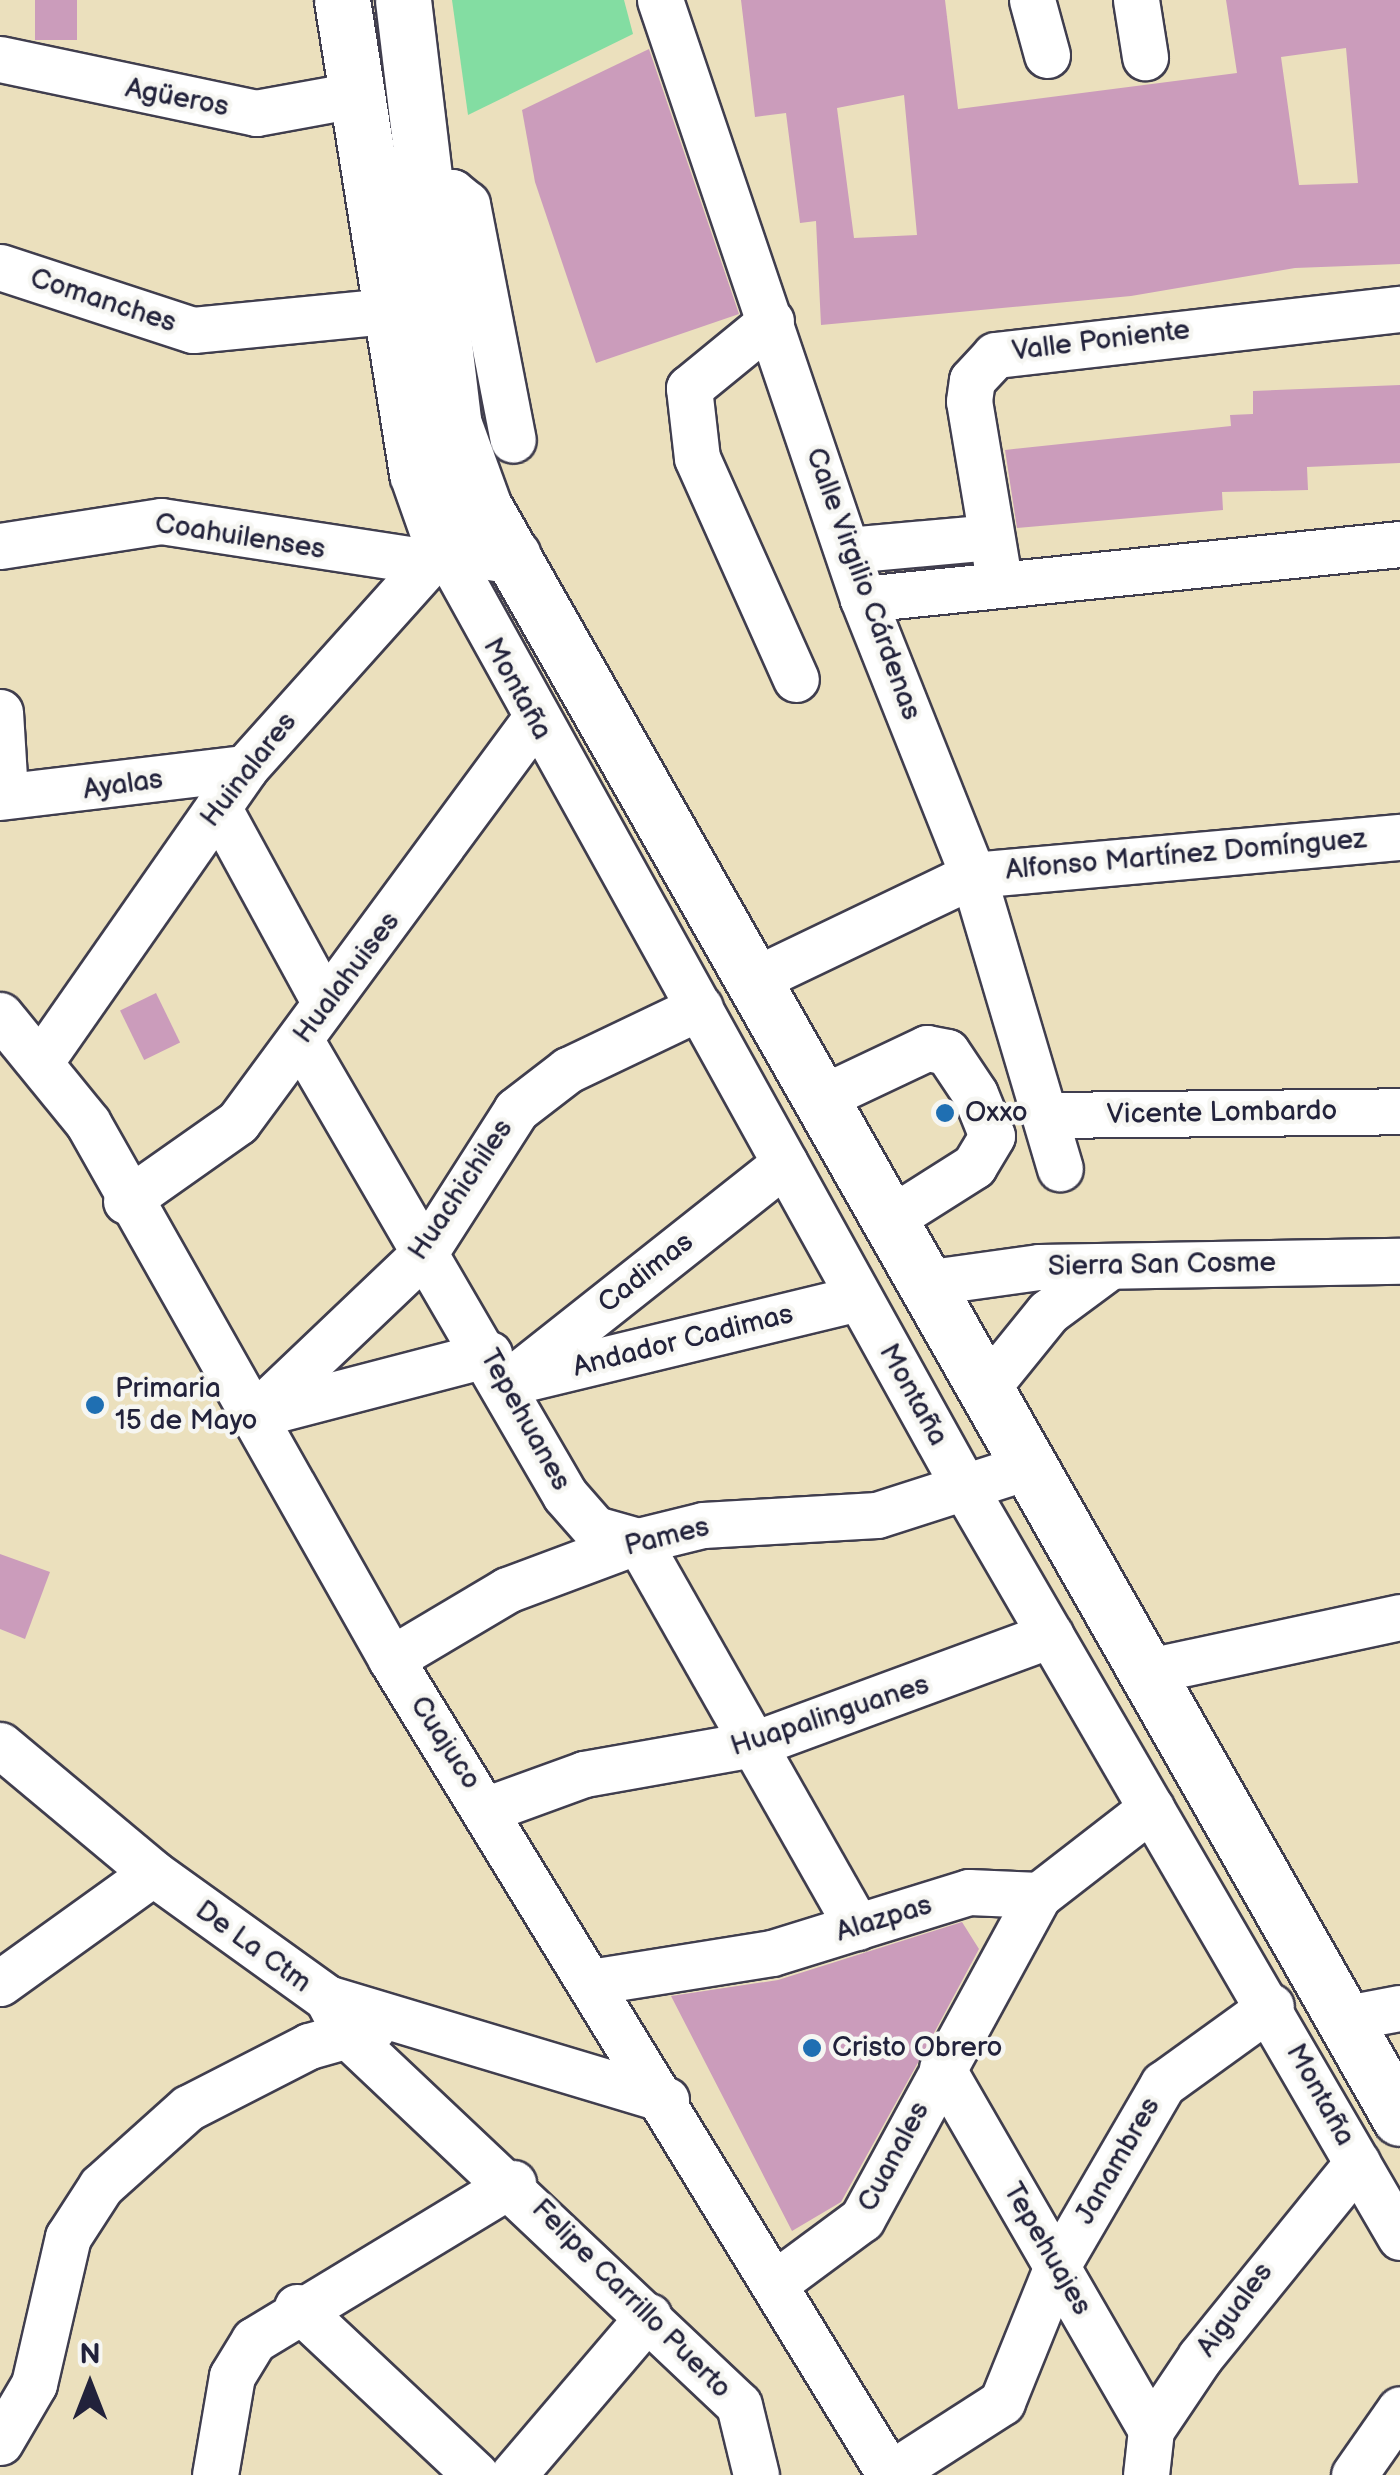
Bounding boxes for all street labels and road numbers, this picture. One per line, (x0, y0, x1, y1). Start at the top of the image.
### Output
street label: Agüeros (123, 72, 231, 124)
street label: Comanches (26, 262, 180, 340)
street label: Valle Poniente (1010, 313, 1192, 369)
street label: Calle Virgilio Cárdenas (798, 443, 928, 725)
street label: Coahuilenses (152, 507, 328, 567)
street label: Montaña (475, 632, 559, 746)
street label: Huinalares (194, 706, 304, 834)
street label: Ayalas (81, 763, 165, 807)
street label: Alfonso Martínez Domínguez (1004, 822, 1368, 888)
street label: Hualahuises (287, 906, 407, 1050)
street label: Vicente Lombardo (1106, 1094, 1338, 1132)
street label: Huachichiles (402, 1113, 520, 1267)
street label: Cadimas (592, 1226, 700, 1320)
street label: Sierra San Cosme (1047, 1246, 1277, 1284)
street label: Andador Cadimas (569, 1297, 797, 1385)
street label: Montaña (871, 1338, 955, 1452)
street label: Tepehuanes (472, 1343, 578, 1497)
street label: Pames (621, 1510, 713, 1564)
street label: Huapalinguanes (727, 1668, 933, 1764)
street label: Cuajuco (402, 1690, 488, 1796)
street label: Alazpas (832, 1889, 936, 1949)
street label: De La Ctm (189, 1894, 317, 2000)
street label: Montaña (1278, 2038, 1362, 2152)
street label: Janambres (1068, 2092, 1168, 2230)
street label: Cuanales (851, 2096, 937, 2218)
street label: Tepehuajes (996, 2177, 1098, 2321)
street label: Felipe Carrillo Puerto (524, 2192, 738, 2406)
street label: Aiguales (1190, 2257, 1280, 2363)

